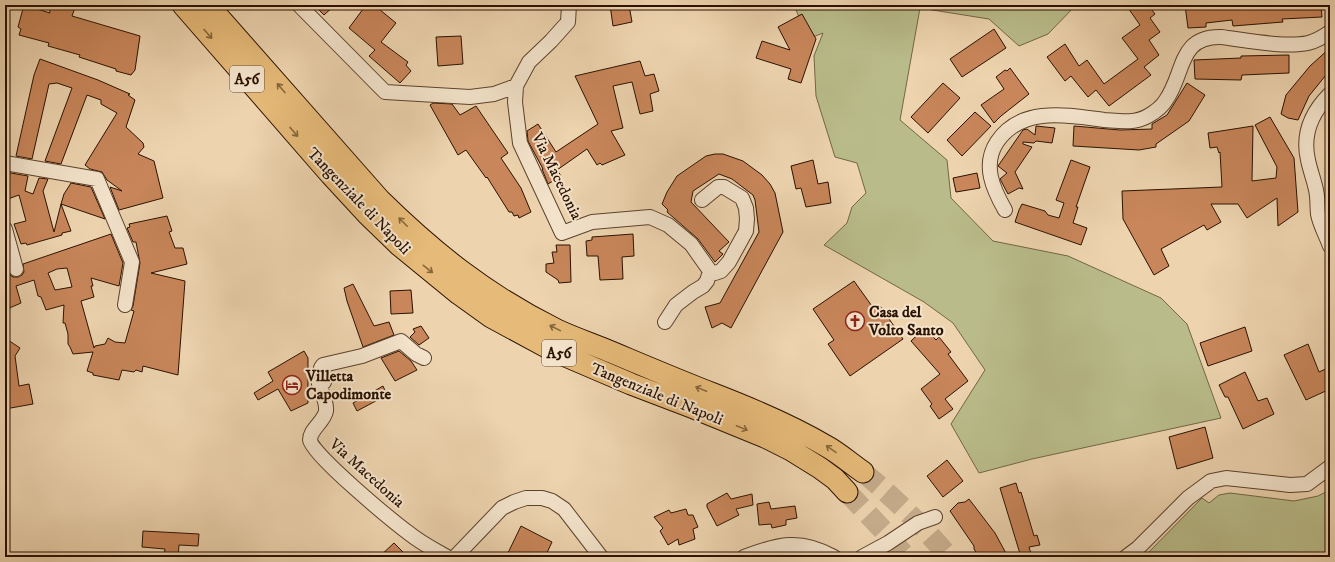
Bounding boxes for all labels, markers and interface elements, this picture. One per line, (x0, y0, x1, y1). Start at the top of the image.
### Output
one-way arrow (204, 29, 213, 40)
road number: A56 (230, 66, 264, 92)
one-way arrow (276, 83, 285, 94)
one-way arrow (289, 127, 299, 137)
street label: Via Macedonia (527, 128, 587, 223)
street label: Tangenziale di Napoli (303, 143, 415, 259)
one-way arrow (398, 217, 408, 227)
one-way arrow (422, 265, 433, 274)
place label: Casa del Volto Santo (868, 302, 944, 340)
church icon: Casa del Volto Santo (844, 310, 866, 332)
one-way arrow (549, 324, 561, 331)
road number: A56 (542, 340, 576, 366)
street label: Tangenziale di Napoli (588, 358, 726, 430)
place label: Villetta Capodimonte (305, 366, 392, 404)
hotel icon: Villetta Capodimonte (281, 374, 303, 396)
one-way arrow (695, 384, 707, 392)
one-way arrow (736, 424, 748, 432)
street label: Via Macedonia (325, 433, 409, 512)
one-way arrow (826, 445, 837, 453)

